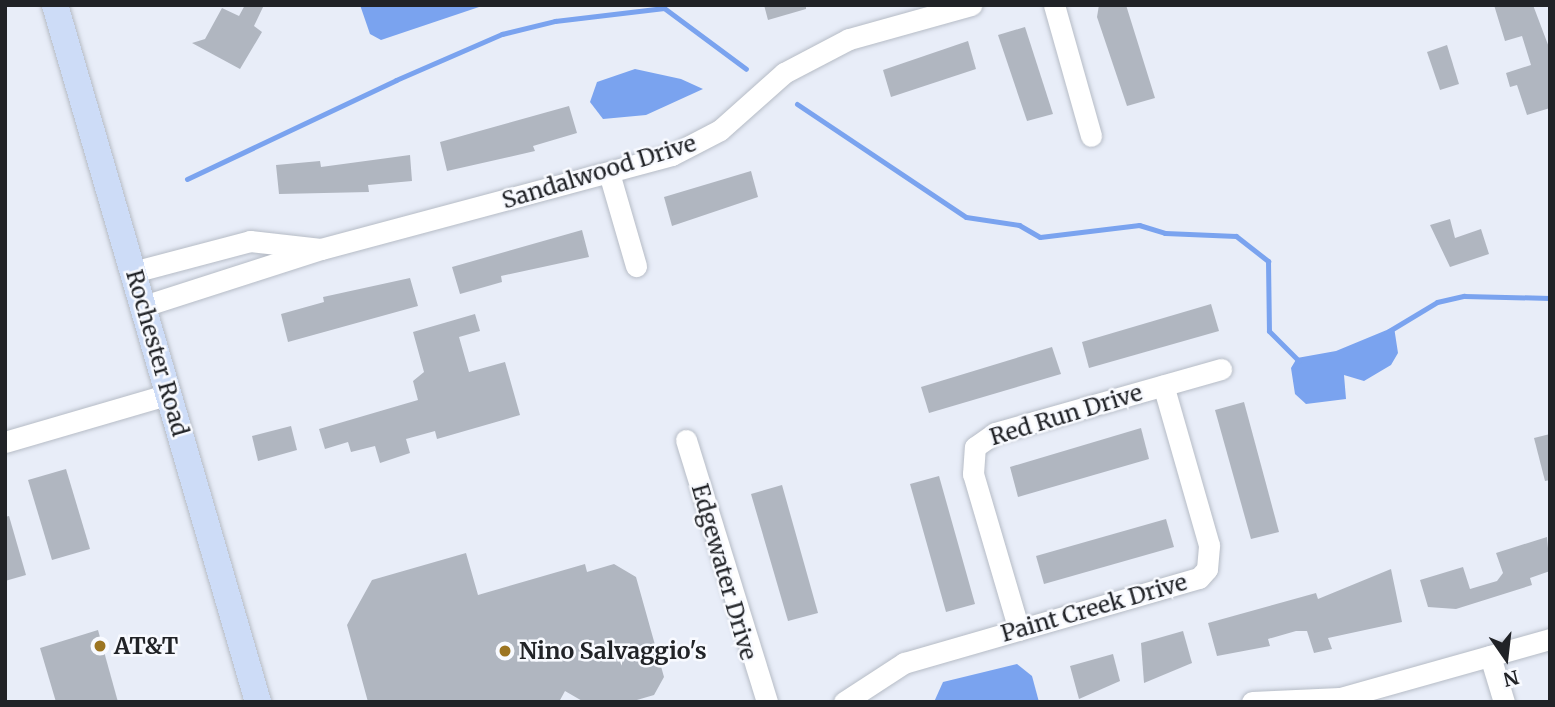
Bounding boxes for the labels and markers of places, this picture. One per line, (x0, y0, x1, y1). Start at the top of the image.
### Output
place label: AT&T (114, 632, 178, 660)
place label: Nino Salvaggio's (519, 637, 707, 665)
marker: AT&T (92, 638, 108, 654)
marker: Nino Salvaggio's (497, 643, 513, 659)

